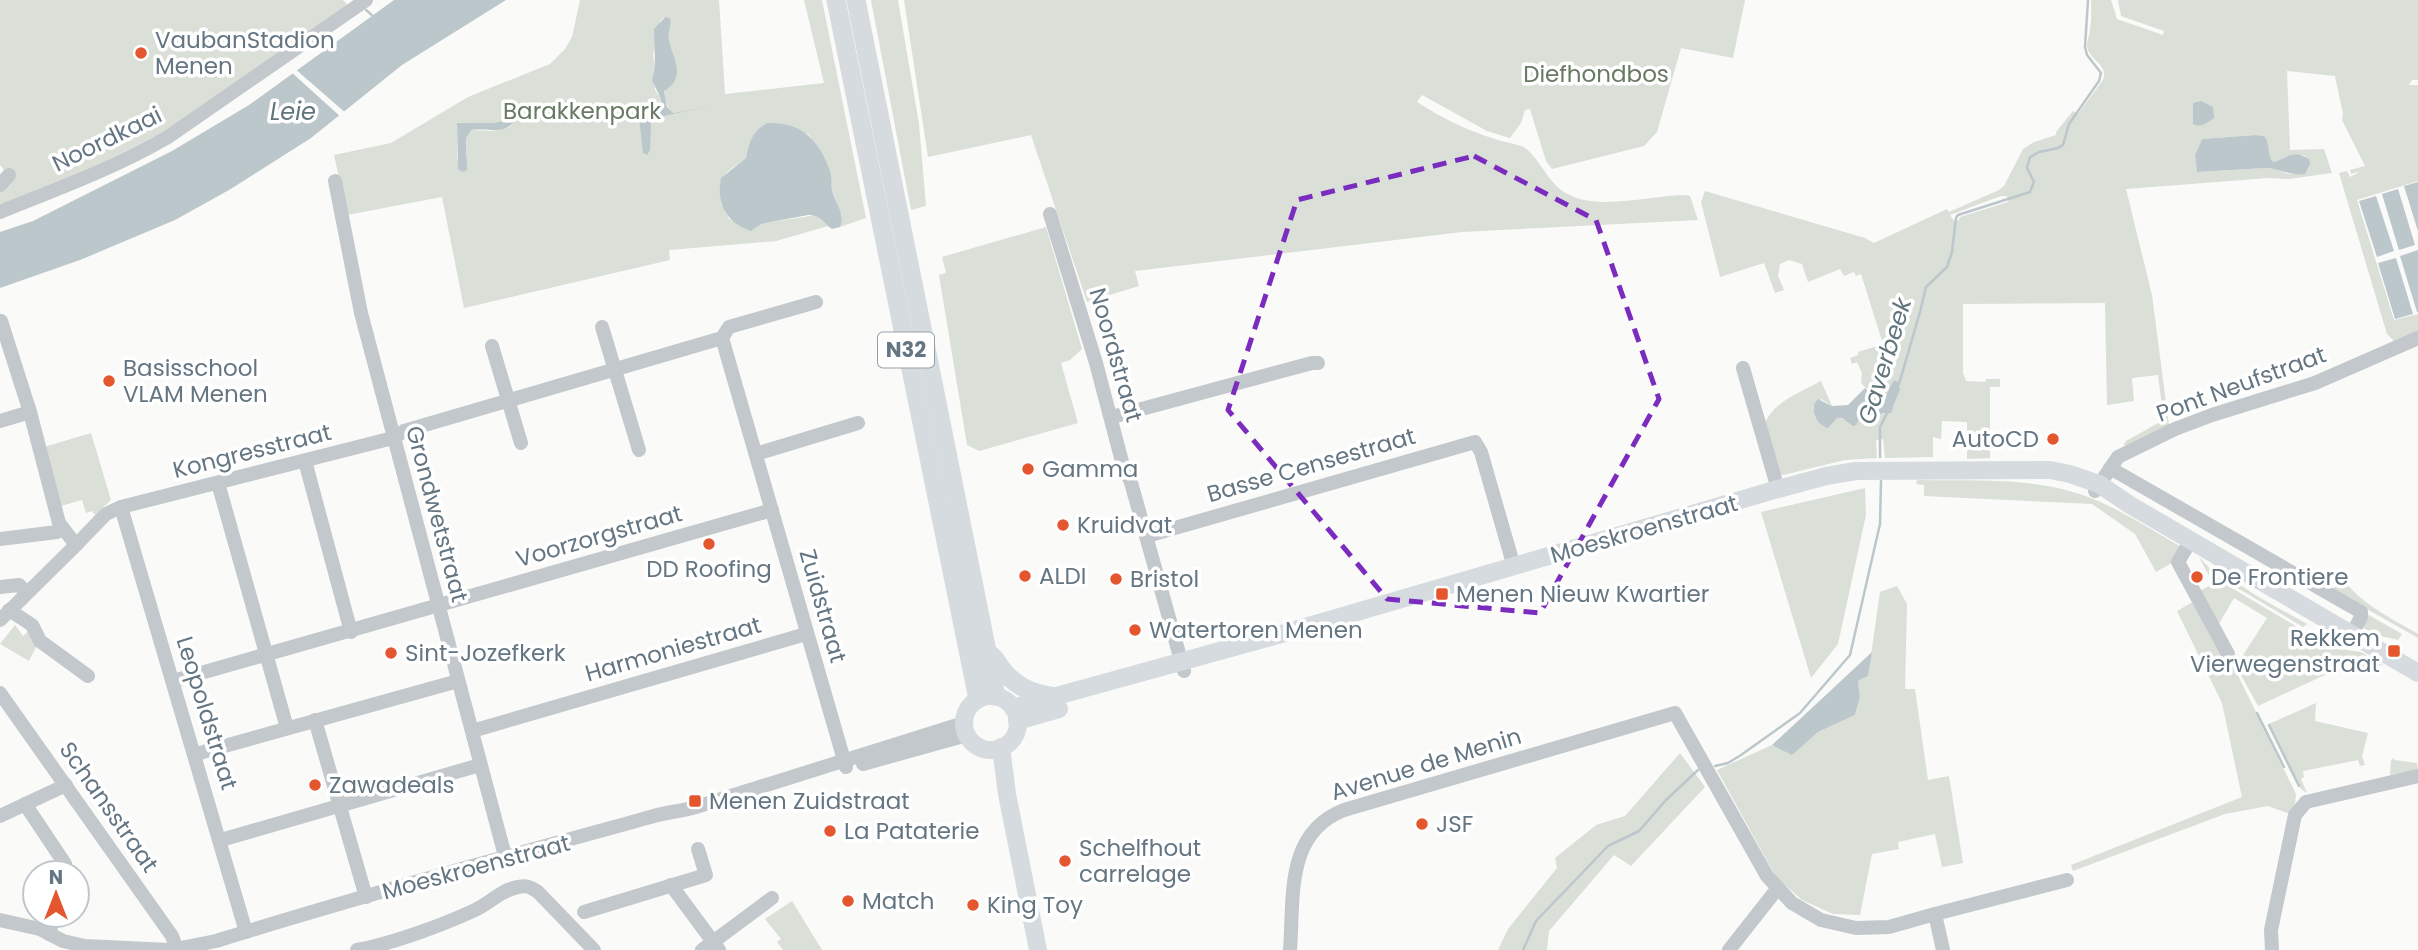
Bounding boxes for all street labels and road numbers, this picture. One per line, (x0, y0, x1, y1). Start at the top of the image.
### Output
street label: Noordkaai (47, 99, 167, 179)
street label: Noordstraat (1082, 284, 1150, 426)
road number: N32 (878, 332, 934, 368)
street label: Pont Neufstraat (2152, 338, 2330, 430)
street label: Kongresstraat (170, 416, 334, 486)
street label: Basse Censestraat (1203, 420, 1419, 510)
street label: Grondwetstraat (398, 422, 476, 606)
street label: Moeskroenstraat (1547, 487, 1741, 571)
street label: Voorzorgstraat (512, 497, 686, 575)
street label: Zuidstraat (792, 545, 854, 667)
street label: Harmoniestraat (581, 609, 765, 689)
street label: Leopoldstraat (168, 632, 246, 794)
street label: Avenue de Menin (1327, 720, 1525, 808)
street label: Schansstraat (52, 735, 166, 879)
street label: Moeskroenstraat (378, 827, 574, 907)

